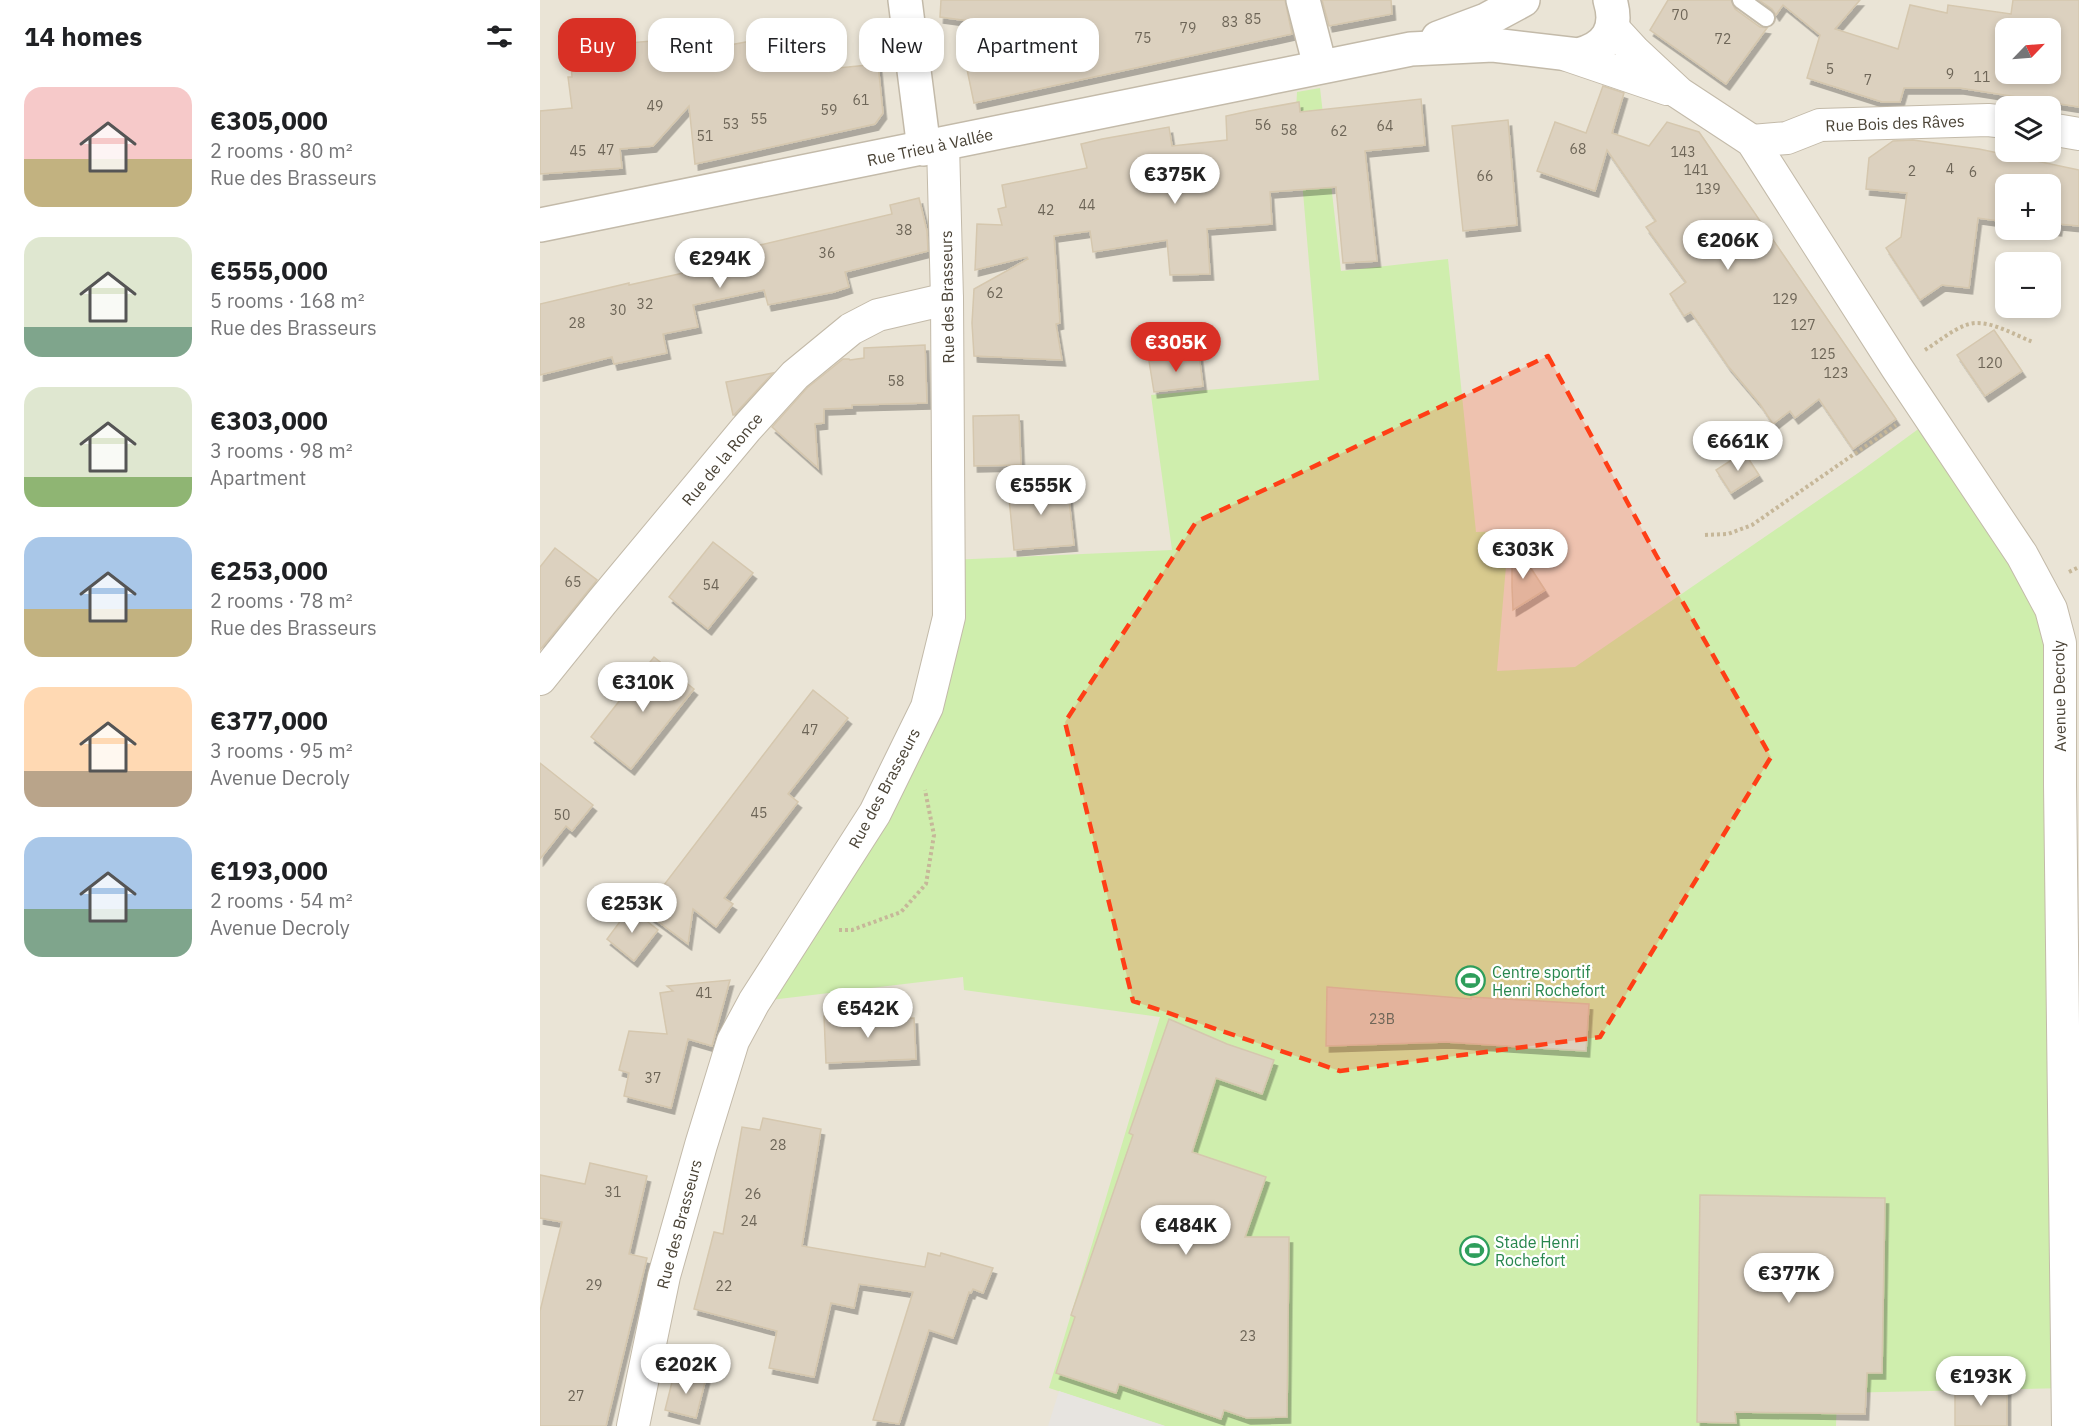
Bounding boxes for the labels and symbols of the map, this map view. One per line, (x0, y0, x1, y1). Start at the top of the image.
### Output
house number: 70 (1672, 6, 1688, 24)
house number: 85 (1245, 10, 1261, 28)
house number: 83 (1222, 13, 1238, 31)
north arrow (1995, 18, 2061, 84)
house number: 79 (1180, 19, 1196, 37)
house number: 75 (1135, 29, 1151, 47)
house number: 72 (1715, 30, 1731, 48)
house number: 5 (1826, 60, 1834, 78)
house number: 9 (1946, 65, 1954, 83)
house number: 11 (1974, 68, 1990, 86)
house number: 7 (1864, 71, 1872, 89)
house number: 61 (853, 91, 869, 109)
house number: 49 (647, 97, 663, 115)
house number: 59 (821, 101, 837, 119)
house number: 55 (751, 110, 767, 128)
street label: Rue Bois des Râves (1825, 111, 1965, 135)
house number: 53 (723, 115, 739, 133)
house number: 56 (1255, 116, 1271, 134)
house number: 64 (1377, 117, 1393, 135)
house number: 58 (1281, 121, 1297, 139)
house number: 62 (1331, 122, 1347, 140)
street label: Rue Trieu à Vallée (865, 124, 995, 170)
house number: 51 (697, 127, 713, 145)
house number: 68 (1570, 140, 1586, 158)
house number: 47 (598, 141, 614, 159)
house number: 45 (570, 142, 586, 160)
house number: 143 (1670, 143, 1696, 161)
pin: €375K (1133, 154, 1217, 205)
house number: 4 (1946, 160, 1954, 178)
house number: 141 (1683, 161, 1709, 179)
house number: 2 (1908, 162, 1916, 180)
house number: 6 (1969, 163, 1977, 181)
house number: 66 (1477, 167, 1493, 185)
house number: 139 (1695, 180, 1721, 198)
house number: 44 (1079, 196, 1095, 214)
house number: 42 (1038, 201, 1054, 219)
pin: €206K (1686, 220, 1770, 271)
house number: 38 (896, 221, 912, 239)
street label: Rue des Brasseurs (936, 230, 958, 364)
pin: €294K (678, 238, 762, 289)
house number: 36 (819, 244, 835, 262)
house number: 62 (987, 284, 1003, 302)
house number: 129 (1772, 290, 1798, 308)
house number: 32 (637, 295, 653, 313)
house number: 30 (610, 301, 626, 319)
house number: 28 (569, 314, 585, 332)
house number: 127 (1790, 316, 1816, 334)
pin: €305K (1134, 322, 1218, 373)
house number: 125 (1810, 345, 1836, 363)
house number: 120 (1977, 354, 2003, 372)
house number: 123 (1823, 364, 1849, 382)
house number: 58 (888, 372, 904, 390)
street label: Rue de la Ronce (677, 408, 767, 510)
pin: €661K (1696, 421, 1780, 472)
pin: €555K (999, 465, 1083, 516)
pin: €303K (1481, 529, 1565, 580)
house number: 65 (565, 573, 581, 591)
house number: 54 (703, 576, 719, 594)
street label: Avenue Decroly (2048, 640, 2070, 752)
pin: €310K (601, 662, 685, 713)
house number: 47 (802, 721, 818, 739)
street label: Rue des Brasseurs (844, 724, 924, 852)
house number: 45 (751, 804, 767, 822)
house number: 50 (554, 806, 570, 824)
pin: €253K (590, 883, 674, 934)
place label: Centre sportif Henri Rochefort (1492, 962, 1605, 1000)
sports icon: Centre sportif Henri Rochefort (1455, 965, 1487, 997)
house number: 41 (696, 984, 712, 1002)
pin: €542K (826, 988, 910, 1039)
house number: 23B (1369, 1010, 1395, 1028)
house number: 37 (645, 1069, 661, 1087)
house number: 28 (770, 1136, 786, 1154)
street label: Rue des Brasseurs (652, 1157, 706, 1291)
house number: 31 (605, 1183, 621, 1201)
house number: 26 (745, 1185, 761, 1203)
pin: €484K (1144, 1205, 1228, 1256)
house number: 24 (741, 1212, 757, 1230)
place label: Stade Henri Rochefort (1495, 1232, 1579, 1270)
sports icon: Stade Henri Rochefort (1458, 1235, 1490, 1267)
pin: €377K (1747, 1253, 1831, 1304)
house number: 29 (586, 1276, 602, 1294)
house number: 22 (716, 1277, 732, 1295)
house number: 23 (1240, 1327, 1256, 1345)
pin: €202K (644, 1344, 728, 1395)
pin: €193K (1939, 1356, 2023, 1407)
house number: 27 (568, 1387, 584, 1405)

